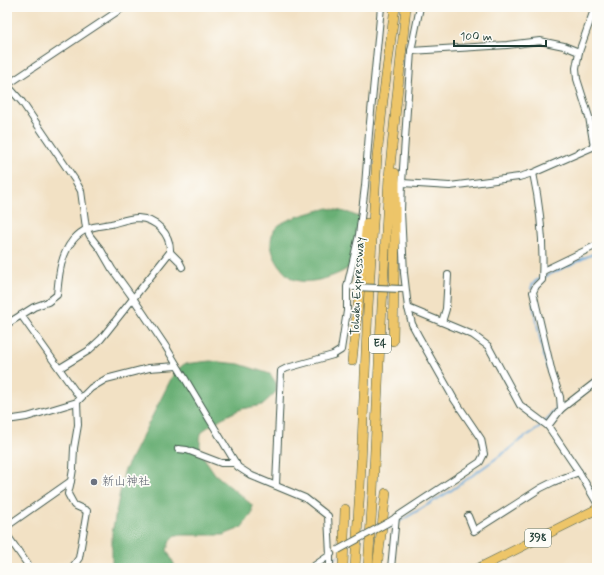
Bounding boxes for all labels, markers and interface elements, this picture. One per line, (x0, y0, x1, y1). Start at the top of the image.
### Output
scale bar (454, 22, 546, 48)
text: 100 m (460, 29, 492, 45)
street label: Tohoku Expressway (347, 236, 369, 335)
road number: E4 (369, 335, 391, 353)
place label: 新山神社 (102, 474, 150, 490)
marker: 新山神社 (89, 477, 99, 487)
road number: 398 (525, 529, 551, 547)

